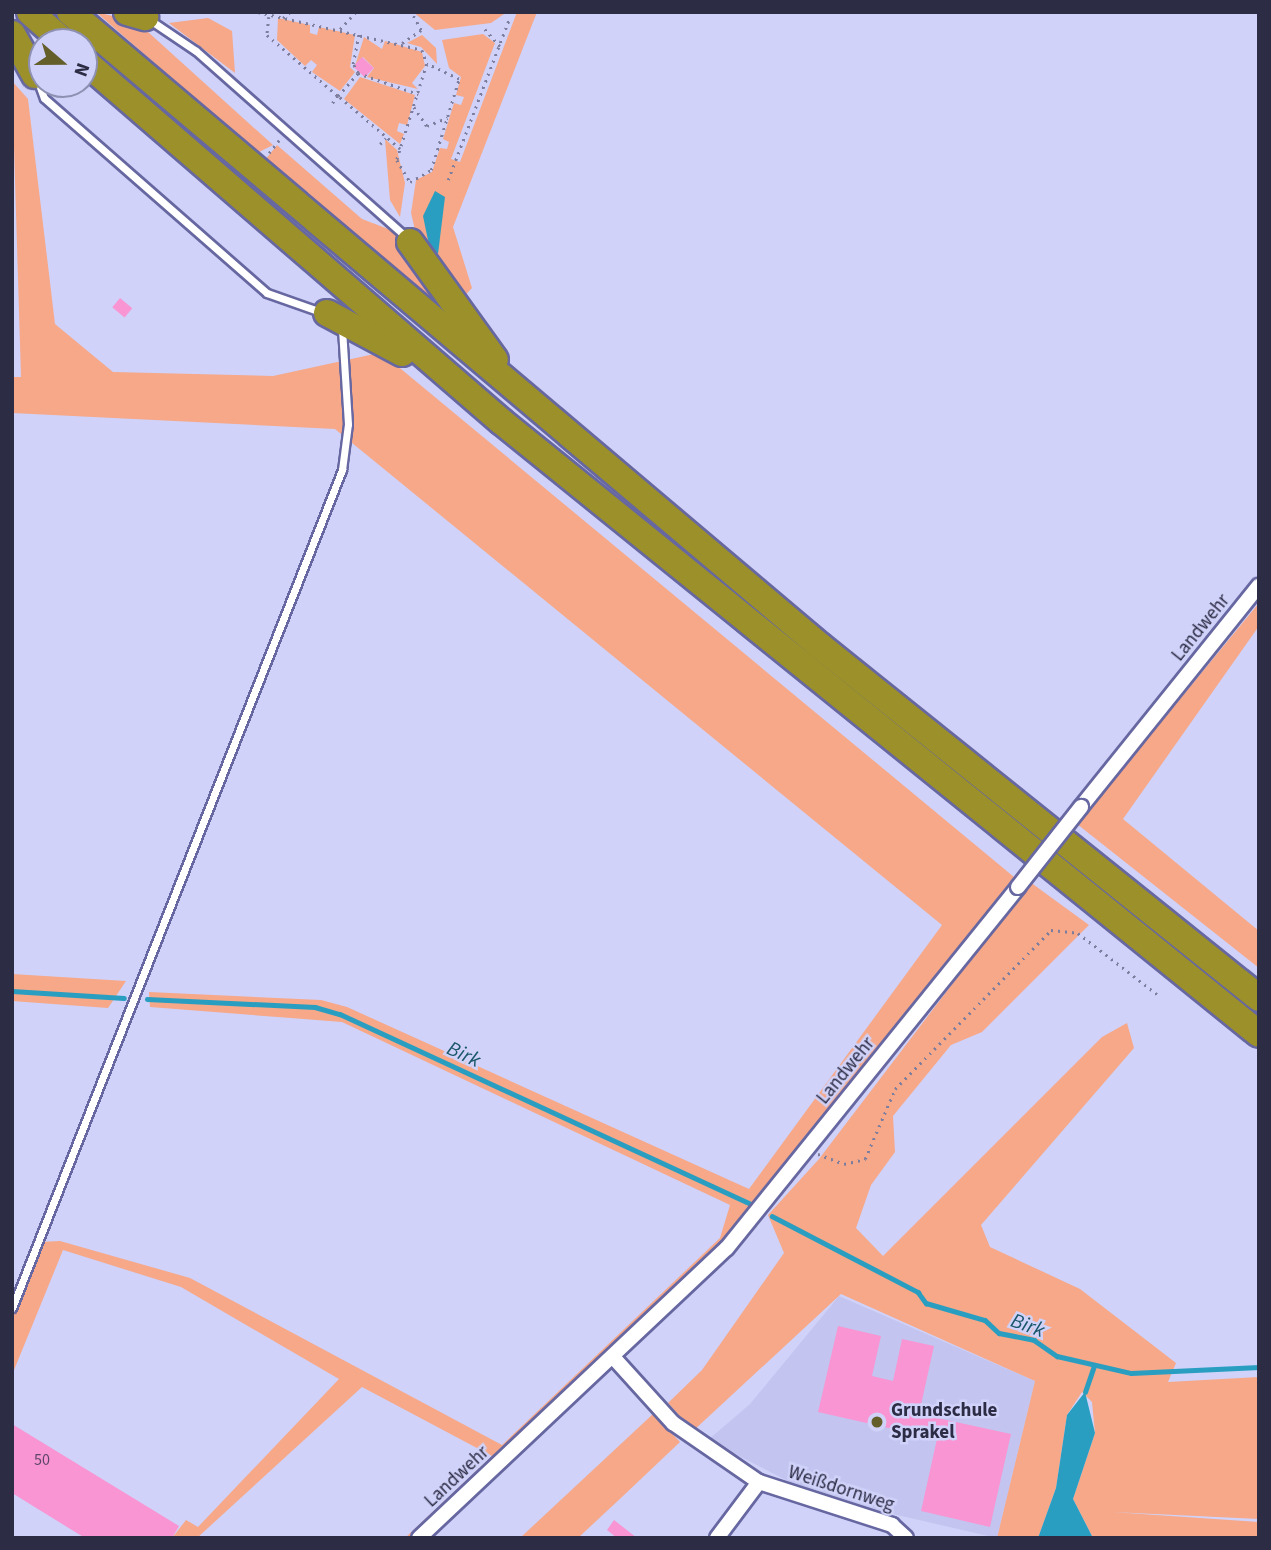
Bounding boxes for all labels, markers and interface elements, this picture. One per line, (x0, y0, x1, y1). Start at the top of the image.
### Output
north arrow (28, 28, 98, 98)
text: N (66, 59, 96, 80)
street label: Landwehr (1167, 590, 1235, 666)
street label: Landwehr (812, 1033, 880, 1109)
water label: Birk (443, 1035, 485, 1073)
water label: Birk (1008, 1307, 1048, 1343)
place label: Grundschule Sprakel (891, 1400, 997, 1444)
marker: Grundschule Sprakel (869, 1414, 885, 1430)
street label: Landwehr (420, 1441, 494, 1513)
house number: 50 (34, 1450, 50, 1470)
street label: Weißdornweg (785, 1461, 897, 1517)

